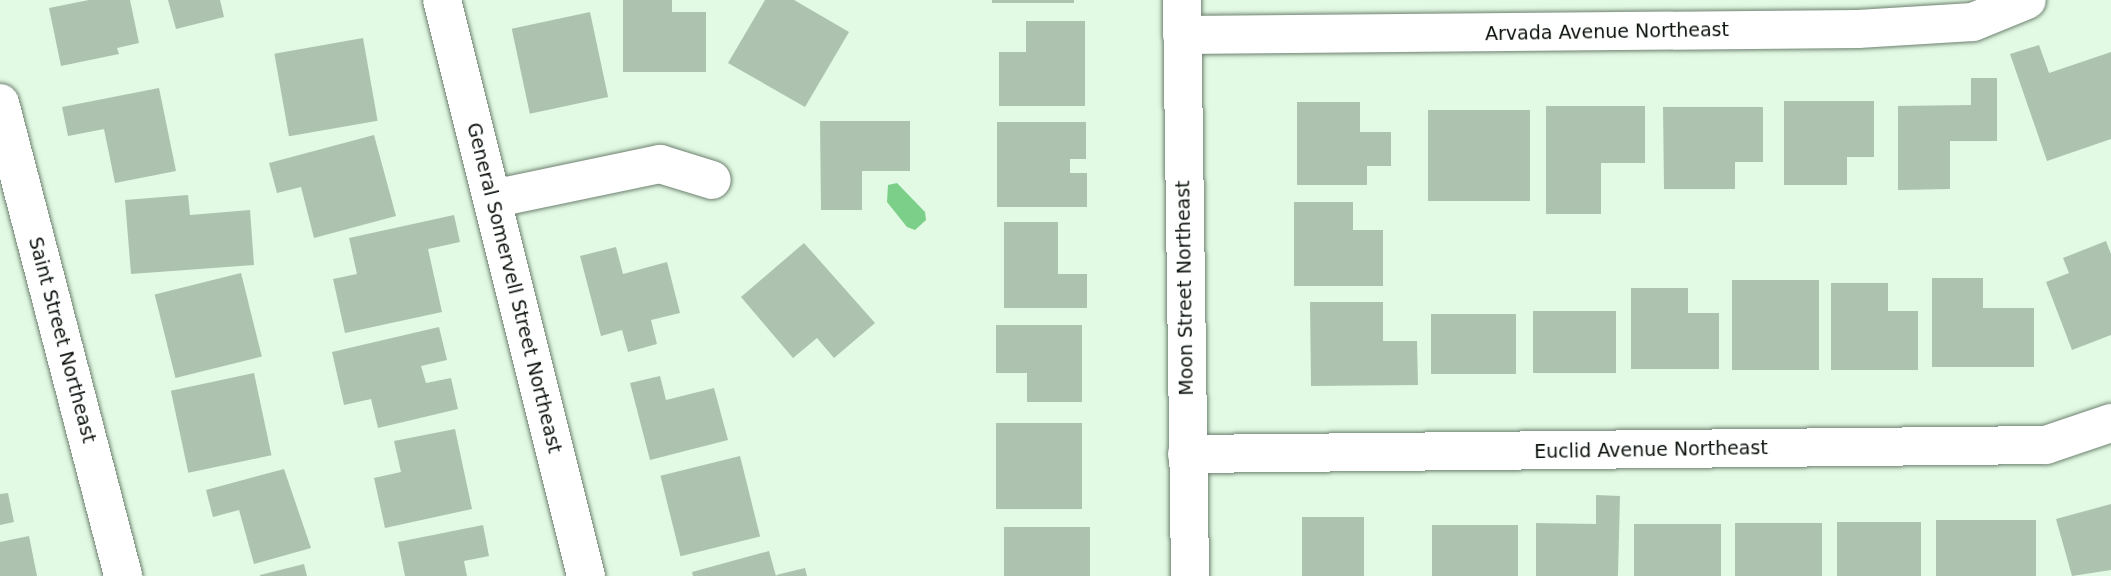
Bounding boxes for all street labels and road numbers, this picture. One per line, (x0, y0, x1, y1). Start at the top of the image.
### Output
street label: Arvada Avenue Northeast (1485, 18, 1729, 46)
street label: General Somervell Street Northeast (462, 120, 566, 456)
street label: Moon Street Northeast (1172, 180, 1198, 396)
street label: Saint Street Northeast (24, 235, 100, 445)
street label: Euclid Avenue Northeast (1534, 437, 1768, 463)

